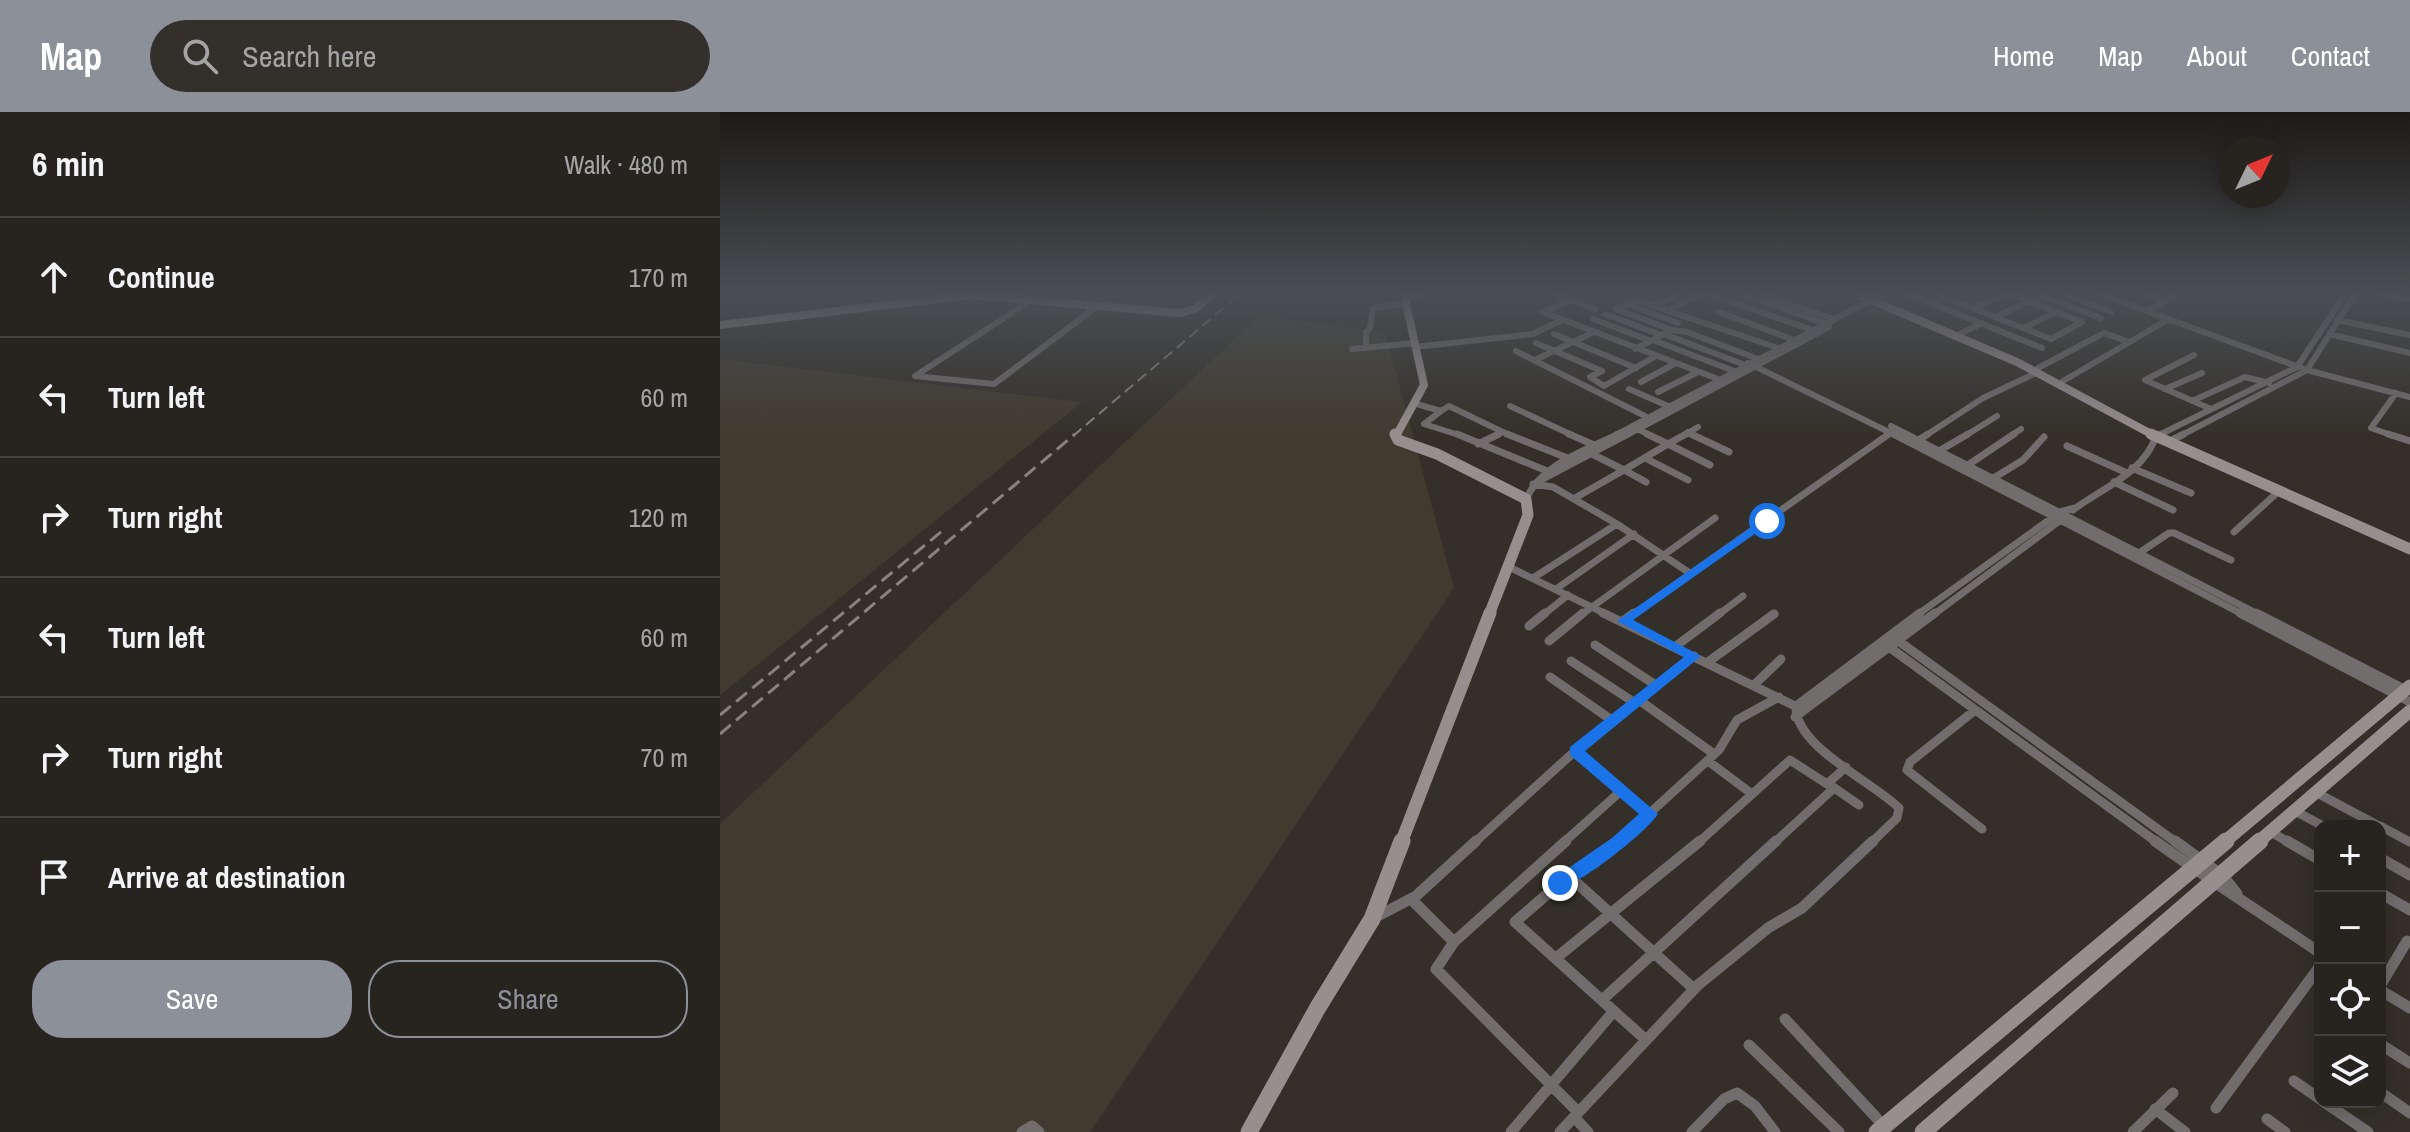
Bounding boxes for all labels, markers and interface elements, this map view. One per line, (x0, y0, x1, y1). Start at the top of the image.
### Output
search box (150, 20, 710, 92)
text: Map (40, 31, 102, 82)
icon: search (178, 34, 222, 78)
text: Search here (242, 36, 376, 76)
text: Home (1993, 37, 2054, 75)
text: Map (2098, 37, 2143, 75)
text: About (2187, 37, 2247, 75)
text: Contact (2291, 37, 2370, 75)
north arrow (2218, 136, 2290, 208)
text: 6 min (32, 141, 105, 187)
text: Walk · 480 m (564, 147, 688, 182)
icon: ahead (32, 255, 76, 299)
text: Continue (108, 257, 215, 297)
text: 170 m (629, 260, 688, 295)
icon: left (32, 375, 76, 419)
text: Turn left (108, 377, 205, 417)
text: 60 m (641, 380, 688, 415)
icon: right (32, 495, 76, 539)
text: Turn right (108, 497, 222, 537)
text: 120 m (629, 500, 688, 535)
route start (1749, 503, 1785, 539)
icon: left (32, 615, 76, 659)
text: Turn left (108, 617, 205, 657)
text: 60 m (641, 620, 688, 655)
icon: right (32, 735, 76, 779)
text: Turn right (108, 737, 222, 777)
text: 70 m (641, 740, 688, 775)
map controls (2314, 820, 2386, 1108)
button: + (2314, 820, 2386, 892)
icon: arrive (32, 855, 76, 899)
text: Arrive at destination (108, 857, 346, 897)
route end (1542, 865, 1578, 901)
button: − (2314, 892, 2386, 964)
button: Save (32, 960, 352, 1038)
button: Share (368, 960, 688, 1038)
button: locate (2314, 964, 2386, 1036)
button: layers (2314, 1036, 2386, 1108)

